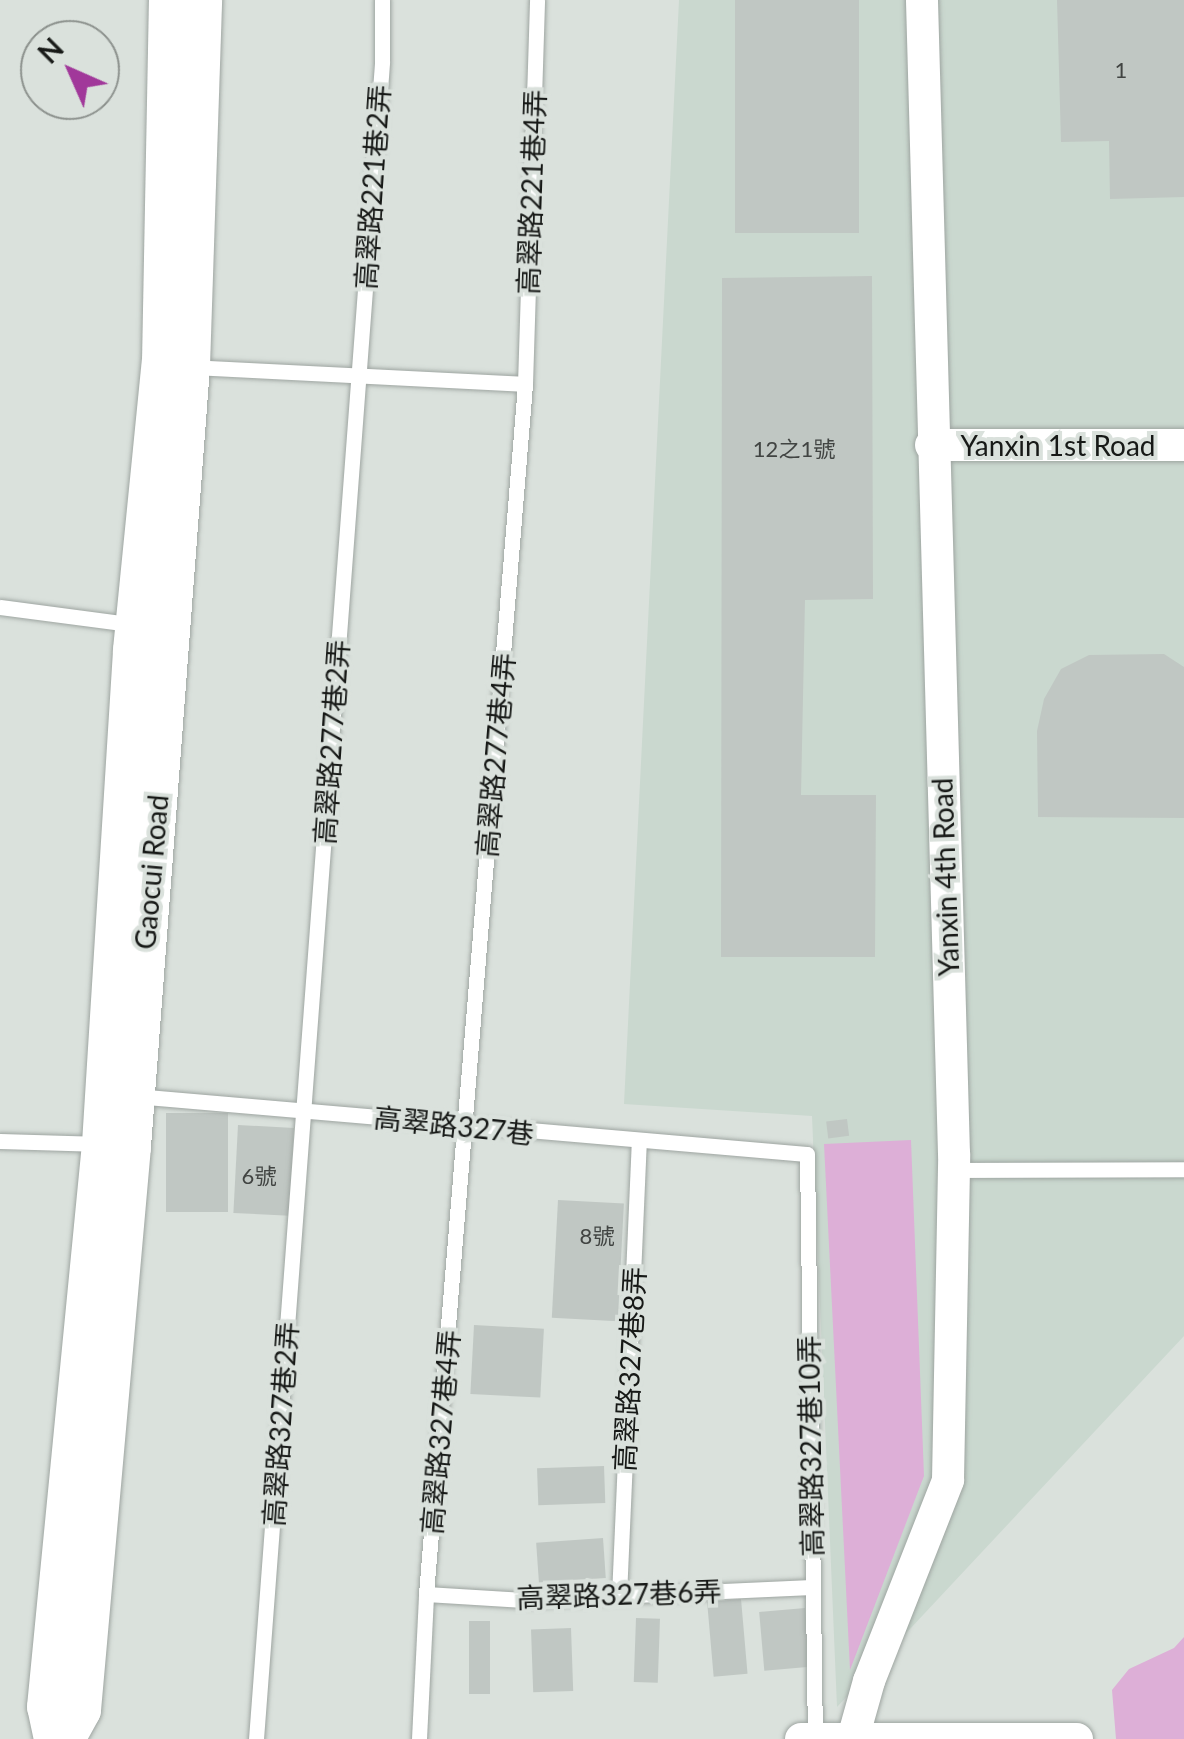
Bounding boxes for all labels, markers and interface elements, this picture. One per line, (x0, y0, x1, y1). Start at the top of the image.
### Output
north arrow (20, 20, 120, 120)
text: N (31, 31, 70, 70)
house number: 1 (1115, 57, 1127, 83)
street label: 高翠路221巷2弄 (348, 84, 396, 290)
street label: 高翠路221巷4弄 (511, 89, 551, 295)
street label: Yanxin 1st Road (960, 428, 1156, 462)
house number: 12之1號 (753, 436, 835, 462)
street label: 高翠路277巷2弄 (307, 639, 355, 845)
street label: 高翠路277巷4弄 (469, 651, 521, 859)
street label: Yanxin 4th Road (925, 777, 965, 977)
street label: Gaocui Road (128, 793, 174, 951)
street label: 高翠路327巷 (372, 1100, 536, 1150)
house number: 6號 (242, 1163, 276, 1189)
house number: 8號 (580, 1223, 614, 1249)
street label: 高翠路327巷8弄 (607, 1266, 651, 1472)
street label: 高翠路327巷2弄 (256, 1321, 304, 1527)
street label: 高翠路327巷4弄 (414, 1328, 466, 1536)
street label: 高翠路327巷10弄 (791, 1335, 829, 1557)
street label: 高翠路327巷6弄 (516, 1574, 722, 1614)

